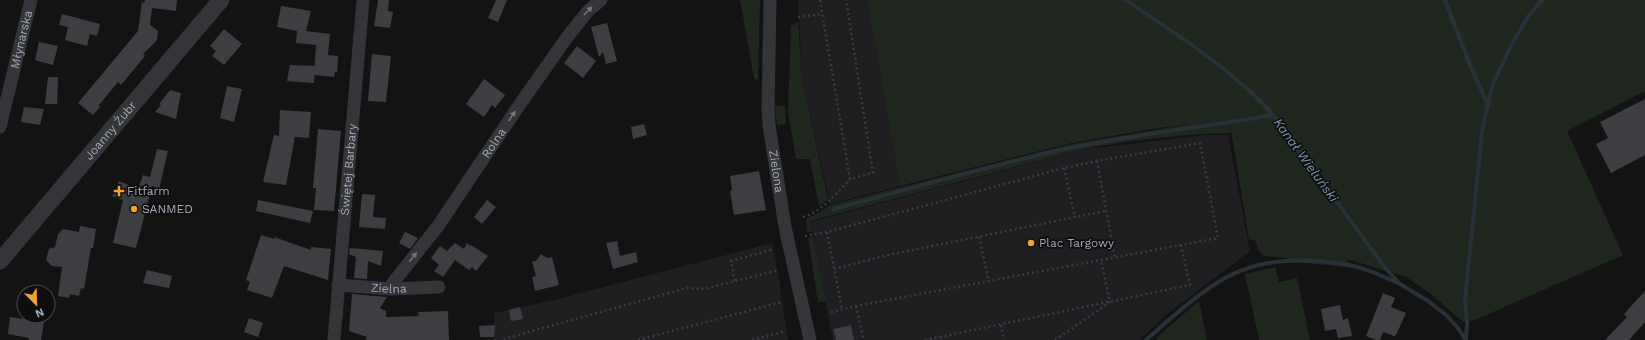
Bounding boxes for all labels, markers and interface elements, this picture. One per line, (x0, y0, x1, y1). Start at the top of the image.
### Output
one-way arrow (583, 6, 593, 16)
street label: Młynarska (7, 9, 35, 70)
street label: Joanny Żubr (82, 98, 139, 163)
one-way arrow (508, 111, 516, 121)
water label: Kanał Wieluński (1271, 115, 1342, 205)
street label: Świętej Barbary (338, 122, 359, 216)
street label: Rolna (479, 125, 509, 161)
street label: Zielona (766, 149, 787, 194)
place label: Fitfarm (127, 184, 170, 198)
marker: Fitfarm (114, 186, 124, 196)
place label: SANMED (142, 202, 193, 216)
marker: SANMED (129, 204, 139, 214)
place label: Plac Targowy (1039, 236, 1115, 250)
marker: Plac Targowy (1026, 238, 1036, 248)
one-way arrow (409, 252, 418, 263)
street label: Zielna (371, 280, 407, 296)
north arrow (16, 284, 56, 324)
text: N (33, 305, 46, 320)

